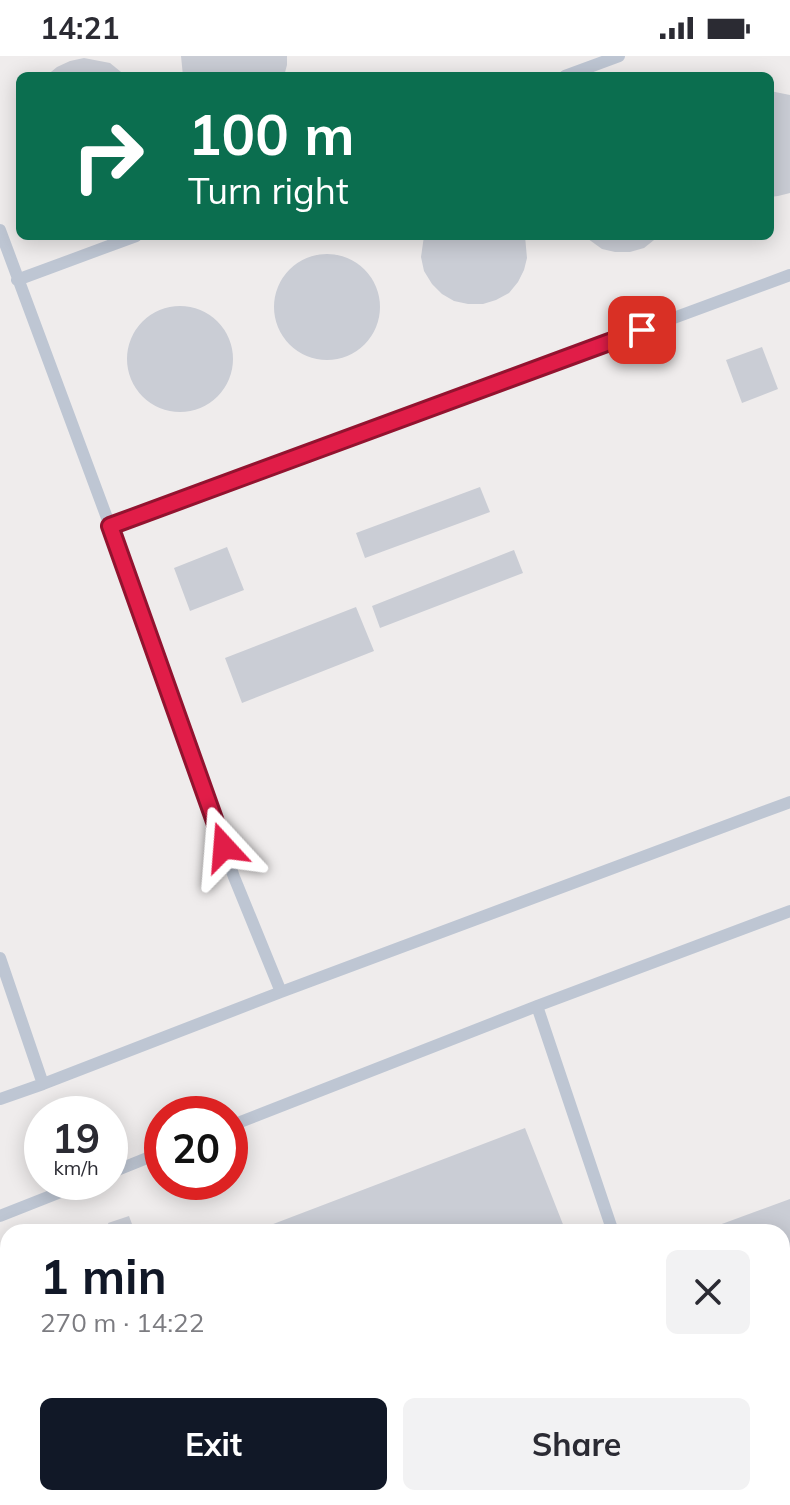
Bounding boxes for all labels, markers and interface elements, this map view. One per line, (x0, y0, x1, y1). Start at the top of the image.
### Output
text: 14:21 (40, 9, 119, 47)
text: 100 m (188, 99, 355, 169)
icon: right (56, 104, 160, 208)
text: Turn right (188, 168, 349, 213)
pin (608, 296, 676, 364)
icon: arrive (620, 308, 664, 352)
position arrow (182, 805, 266, 889)
speed limit sign: 20 (144, 1096, 248, 1200)
text: 19 (52, 1113, 100, 1163)
text: km/h (53, 1155, 99, 1180)
text: 1 min (40, 1246, 167, 1306)
button: close (666, 1250, 750, 1334)
text: 270 m · 14:22 (40, 1306, 204, 1339)
button: Exit (40, 1398, 387, 1490)
button: Share (403, 1398, 750, 1490)

